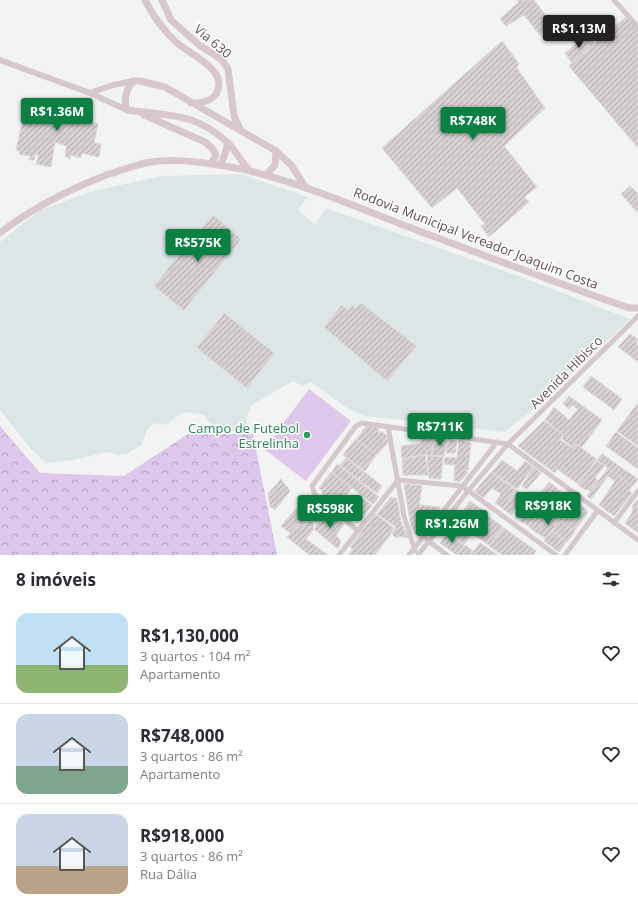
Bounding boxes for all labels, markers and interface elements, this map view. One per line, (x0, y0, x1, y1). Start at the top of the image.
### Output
pin: R$1.13M (542, 15, 616, 49)
text: R$1.13M (552, 19, 606, 37)
street label: Via 630 (190, 20, 236, 62)
pin: R$1.36M (20, 98, 94, 132)
text: R$1.36M (30, 102, 84, 120)
pin: R$748K (440, 107, 506, 141)
text: R$748K (450, 111, 496, 129)
street label: Rodovia Municipal Vereador Joaquim Costa (351, 183, 601, 293)
pin: R$575K (165, 229, 231, 263)
text: R$575K (175, 233, 221, 251)
street label: Avenida Hibisco (526, 332, 606, 412)
pin: R$711K (407, 413, 473, 447)
text: R$711K (417, 417, 463, 435)
place label: Campo de Futebol Estrelinha (188, 419, 299, 452)
marker: Campo de Futebol Estrelinha (302, 430, 312, 440)
pin: R$918K (515, 492, 581, 526)
pin: R$598K (297, 495, 363, 529)
text: R$918K (525, 496, 571, 514)
text: R$598K (307, 499, 353, 517)
pin: R$1.26M (415, 510, 489, 544)
text: R$1.26M (425, 514, 479, 532)
text: 8 imóveis (16, 568, 96, 591)
icon: filters (600, 568, 622, 590)
text: R$1,130,000 (140, 624, 239, 647)
icon: home (48, 629, 96, 677)
icon: heart (600, 642, 622, 664)
text: 3 quartos · 104 m² (140, 647, 250, 665)
text: Apartamento (140, 665, 220, 683)
text: R$748,000 (140, 724, 224, 747)
icon: home (48, 730, 96, 778)
icon: heart (600, 743, 622, 765)
text: 3 quartos · 86 m² (140, 747, 243, 765)
text: Apartamento (140, 765, 220, 783)
text: R$918,000 (140, 824, 224, 847)
icon: home (48, 830, 96, 878)
icon: heart (600, 843, 622, 865)
text: 3 quartos · 86 m² (140, 847, 243, 865)
text: Rua Dália (140, 865, 197, 883)

